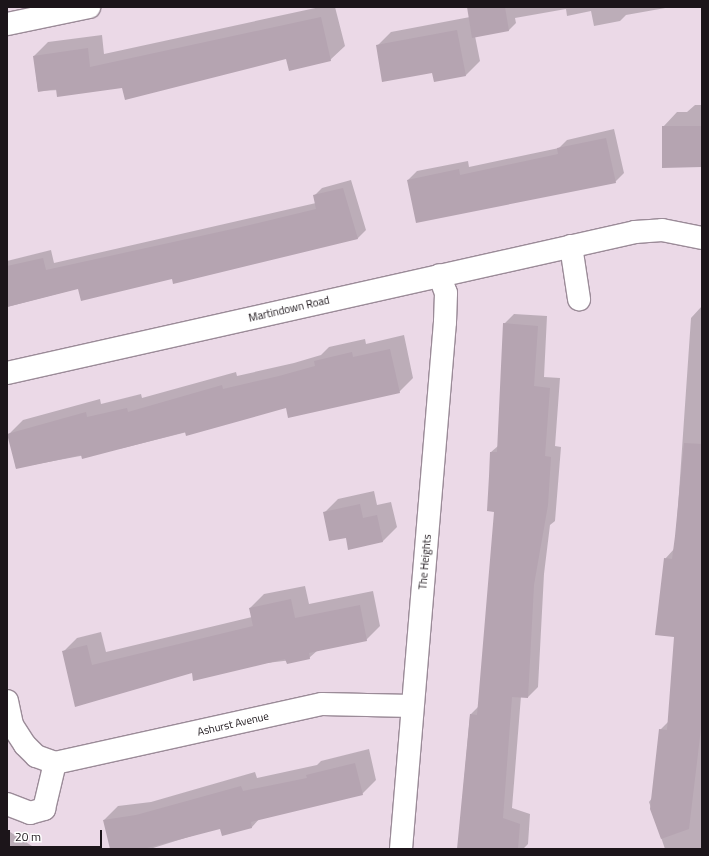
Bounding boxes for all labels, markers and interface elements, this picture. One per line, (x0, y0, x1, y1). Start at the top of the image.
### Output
street label: Martindown Road (247, 293, 331, 325)
street label: The Heights (416, 534, 434, 590)
street label: Ashurst Avenue (196, 709, 270, 739)
scale bar (10, 822, 104, 848)
text: 20 m (15, 827, 41, 846)

